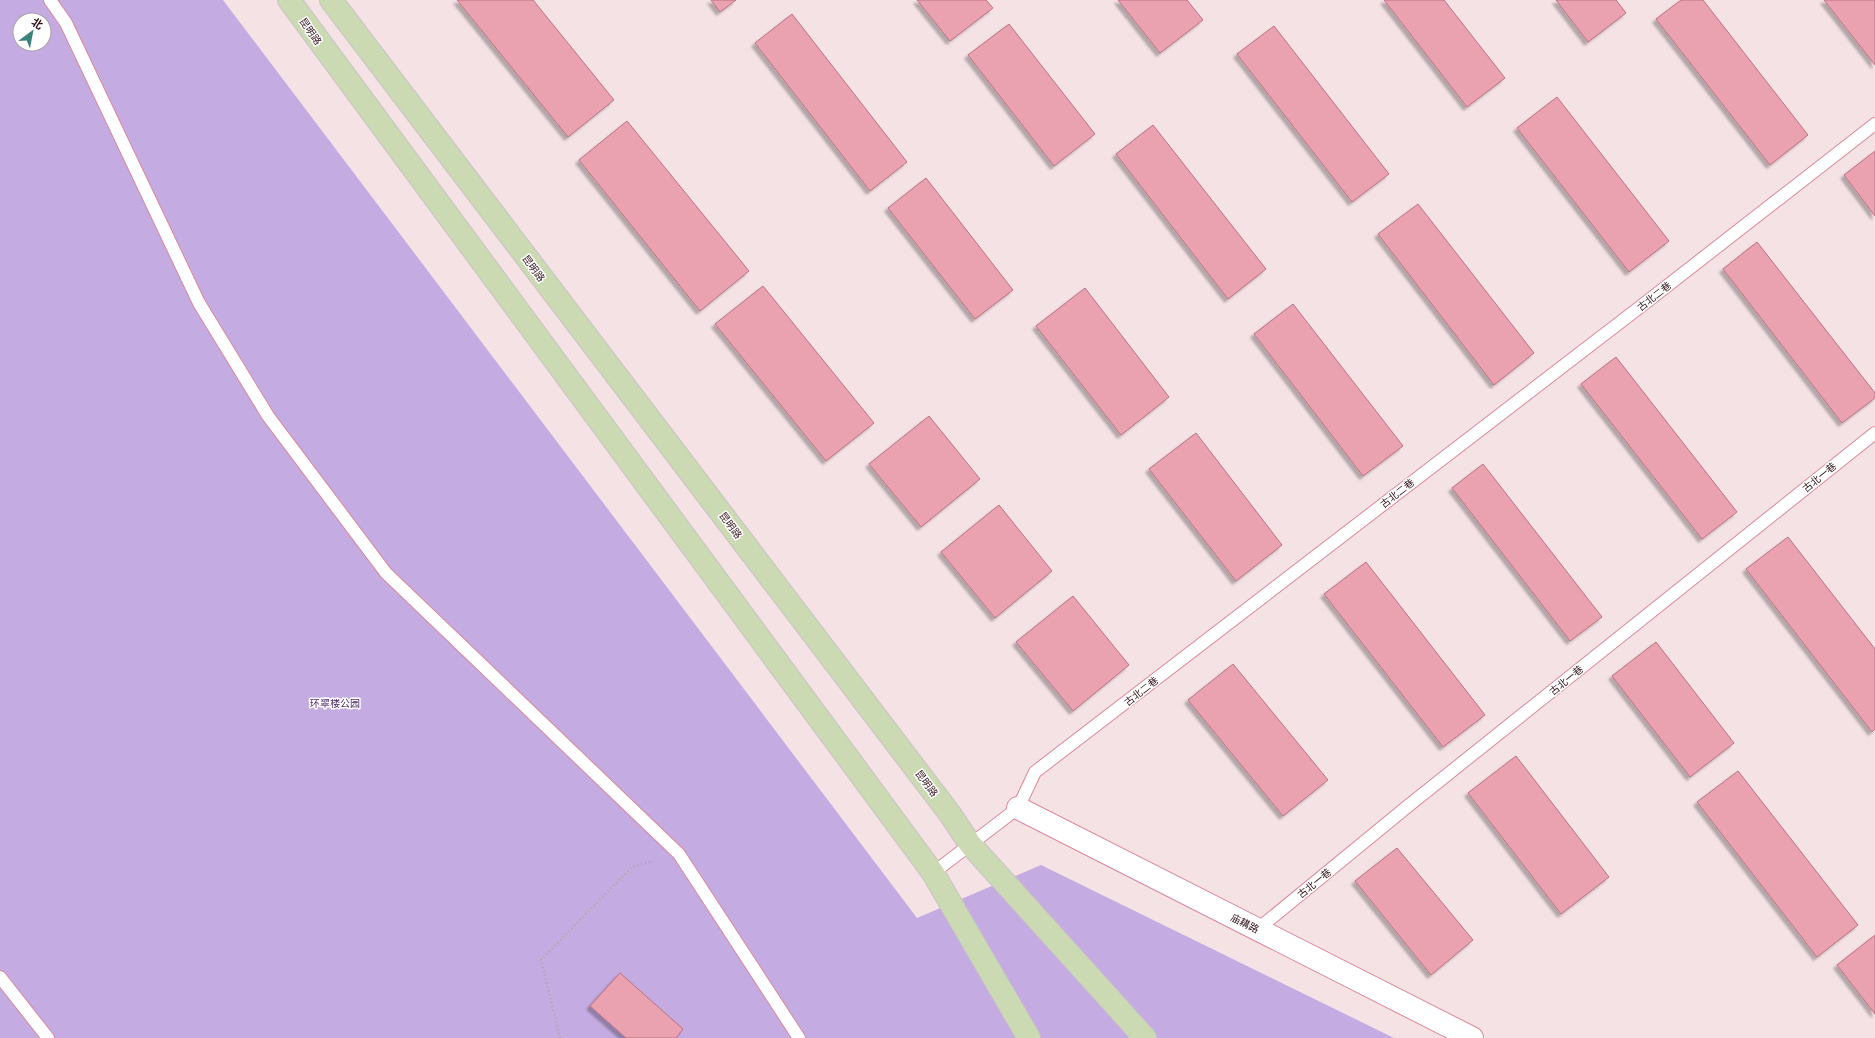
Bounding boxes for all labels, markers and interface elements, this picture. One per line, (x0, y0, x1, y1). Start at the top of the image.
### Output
north arrow (12, 12, 52, 52)
text: 北 (29, 14, 46, 32)
street label: 昆明路 (297, 15, 325, 47)
street label: 昆明路 (519, 252, 549, 284)
street label: 古北二巷 (1634, 278, 1674, 314)
street label: 古北一巷 (1799, 459, 1839, 495)
street label: 古北二巷 (1377, 475, 1417, 511)
street label: 昆明路 (716, 509, 746, 541)
street label: 古北一巷 (1546, 662, 1586, 698)
street label: 古北二巷 (1121, 673, 1161, 709)
park label: 环翠楼公园 (310, 696, 360, 710)
street label: 昆明路 (912, 767, 942, 799)
street label: 古北一巷 (1294, 865, 1334, 901)
street label: 庙耩路 (1228, 910, 1262, 936)

